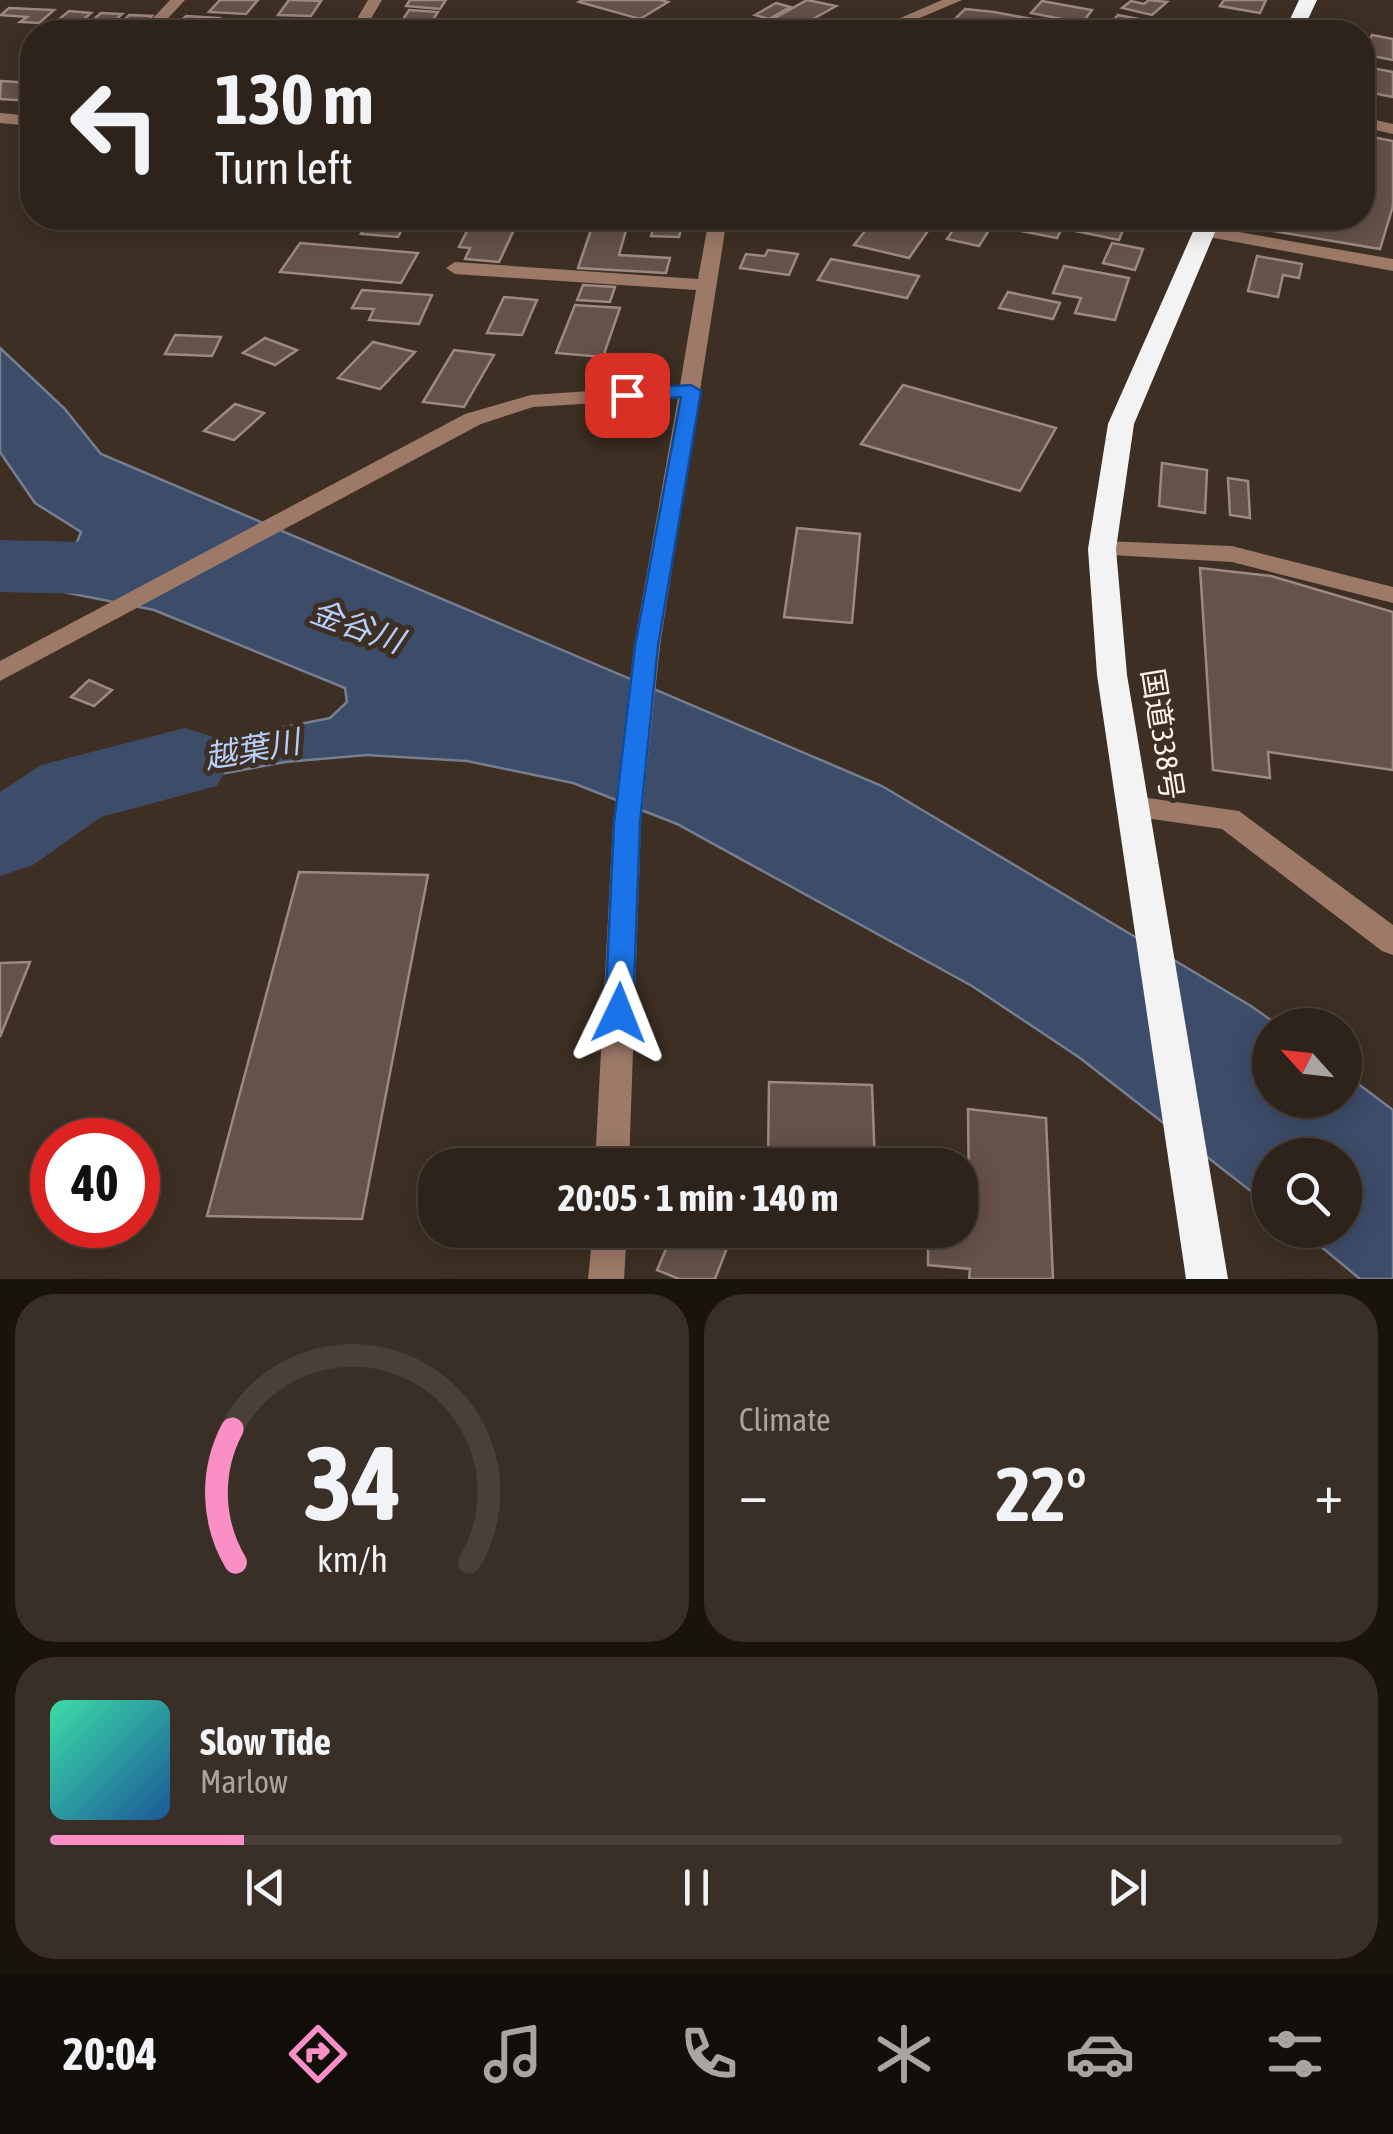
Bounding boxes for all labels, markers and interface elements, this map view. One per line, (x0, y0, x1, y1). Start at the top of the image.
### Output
text: 130 m (215, 59, 374, 139)
icon: left (50, 60, 180, 190)
text: Turn left (215, 142, 353, 194)
pin (585, 353, 670, 438)
icon: arrive (600, 368, 655, 423)
water label: 金谷川 (306, 592, 411, 661)
street label: 国道338号 (1136, 666, 1190, 802)
water label: 越葉川 (202, 722, 305, 776)
position arrow (567, 961, 671, 1065)
north arrow (1252, 1008, 1362, 1118)
map controls (1252, 1008, 1362, 1248)
speed limit sign: 40 (30, 1118, 160, 1248)
button: search (1252, 1138, 1362, 1248)
text: 20:05 · 1 min · 140 m (558, 1176, 838, 1219)
text: Climate (739, 1401, 831, 1438)
text: 34 (303, 1423, 401, 1542)
text: 22° (995, 1451, 1087, 1537)
text: − (739, 1462, 768, 1525)
text: + (1314, 1462, 1343, 1525)
text: km/h (317, 1539, 387, 1580)
text: Slow Tide (200, 1720, 331, 1763)
text: Marlow (200, 1763, 288, 1800)
icon: previous (238, 1860, 293, 1915)
icon: pause (669, 1860, 724, 1915)
icon: next (1100, 1860, 1155, 1915)
icon: directions (283, 2019, 353, 2089)
icon: music (478, 2019, 548, 2089)
icon: phone (674, 2019, 744, 2089)
icon: climate (869, 2019, 939, 2089)
icon: car (1065, 2019, 1135, 2089)
icon: filters (1260, 2019, 1330, 2089)
text: 20:04 (63, 2028, 157, 2080)

